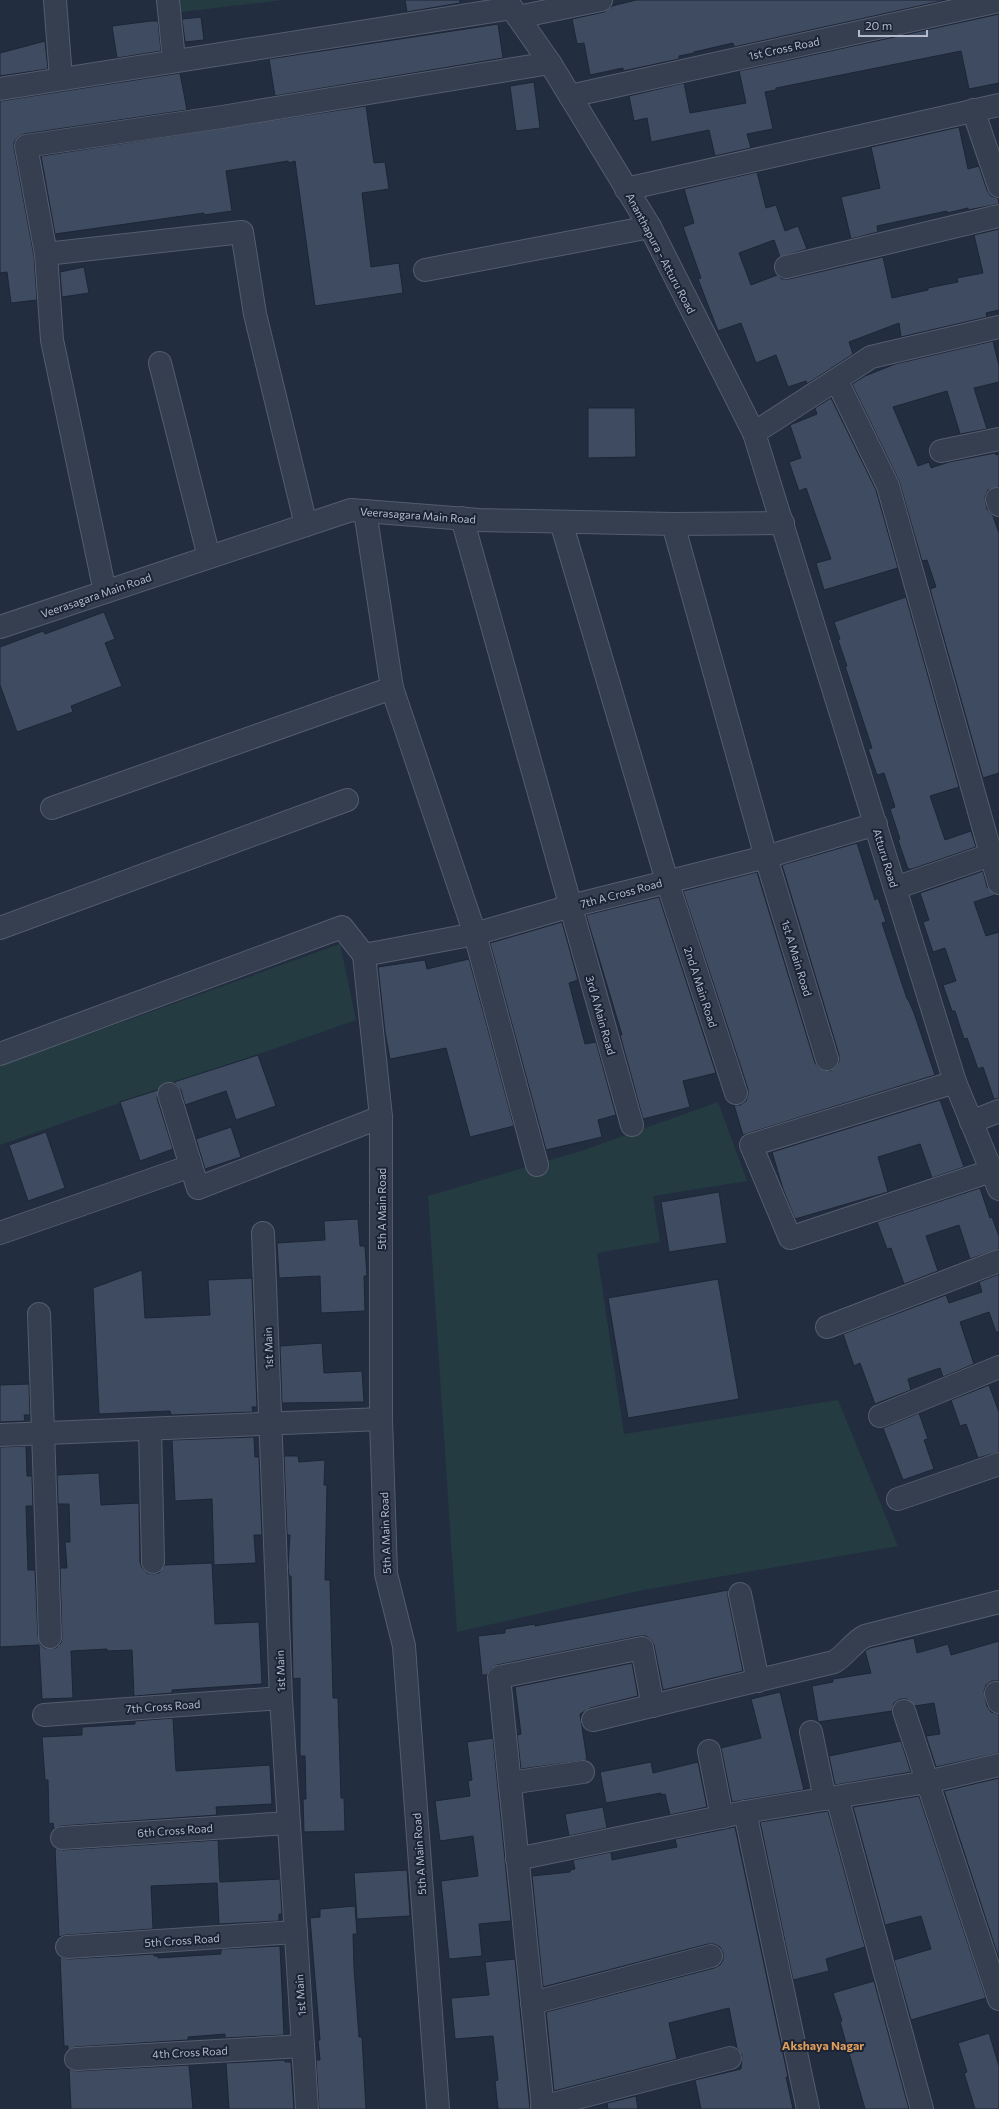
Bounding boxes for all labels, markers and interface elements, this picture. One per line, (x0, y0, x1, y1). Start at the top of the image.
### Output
scale bar (859, 12, 927, 38)
text: 20 m (865, 18, 892, 32)
street label: 1st Cross Road (747, 34, 821, 62)
street label: Ananthapura - Atturu Road (624, 190, 698, 316)
street label: Veerasagara Main Road (360, 504, 476, 526)
street label: Veerasagara Main Road (39, 570, 153, 620)
street label: Atturu Road (871, 827, 901, 889)
street label: 7th A Cross Road (579, 876, 663, 910)
street label: 1st A Main Road (779, 918, 815, 998)
street label: 2nd A Main Road (682, 945, 720, 1029)
street label: 3rd A Main Road (583, 974, 619, 1056)
street label: 5th A Main Road (375, 1168, 388, 1250)
street label: 1st Main (261, 1327, 275, 1369)
street label: 5th A Main Road (377, 1492, 393, 1574)
street label: 1st Main (273, 1650, 287, 1692)
street label: 7th Cross Road (125, 1697, 201, 1715)
street label: 5th A Main Road (410, 1813, 428, 1895)
street label: 6th Cross Road (137, 1821, 213, 1839)
street label: 5th Cross Road (144, 1931, 220, 1949)
street label: 1st Main (292, 1974, 308, 2016)
district label: Akshaya Nagar (782, 2038, 864, 2052)
street label: 4th Cross Road (152, 2044, 228, 2060)

